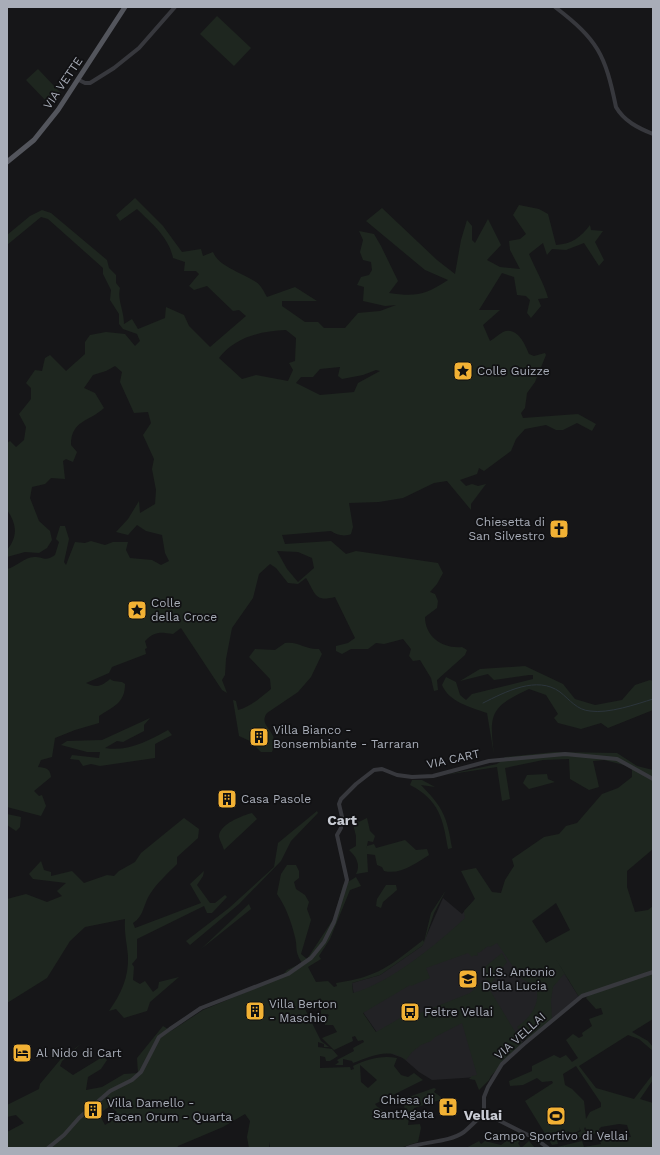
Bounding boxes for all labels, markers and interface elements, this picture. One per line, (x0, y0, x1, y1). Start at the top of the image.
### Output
street label: VIA VETTE (40, 54, 86, 112)
place icon: Colle Guizze (452, 360, 474, 382)
place label: Colle Guizze (477, 364, 550, 378)
place label: Chiesetta di San Silvestro (468, 515, 545, 543)
church icon: Chiesetta di San Silvestro (548, 518, 570, 540)
place label: Colle della Croce (151, 596, 217, 624)
place icon: Colle della Croce (126, 599, 148, 621)
place label: Villa Bianco - Bonsembiante - Tarraran (273, 723, 419, 751)
building icon: Villa Bianco - Bonsembiante - Tarraran (248, 726, 270, 748)
street label: VIA CART (425, 747, 481, 771)
building icon: Casa Pasole (216, 788, 238, 810)
place label: Casa Pasole (241, 792, 311, 806)
district label: Cart (327, 812, 357, 828)
place label: I.I.S. Antonio Della Lucia (482, 965, 555, 993)
school or university icon: I.I.S. Antonio Della Lucia (457, 968, 479, 990)
place label: Villa Berton - Maschio (269, 997, 337, 1025)
building icon: Villa Berton - Maschio (244, 1000, 266, 1022)
bus stop icon: Feltre Vellai (399, 1001, 421, 1023)
place label: Feltre Vellai (424, 1005, 493, 1019)
street label: VIA VELLAI (492, 1009, 548, 1063)
hotel icon: Al Nido di Cart (11, 1042, 33, 1064)
place label: Al Nido di Cart (36, 1046, 121, 1060)
place label: Chiesa di Sant'Agata (373, 1093, 434, 1121)
place label: Villa Damello - Facen Orum - Quarta (107, 1096, 232, 1124)
church icon: Chiesa di Sant'Agata (437, 1096, 459, 1118)
building icon: Villa Damello - Facen Orum - Quarta (82, 1099, 104, 1121)
sports icon: Campo Sportivo di Vellai (545, 1105, 567, 1127)
district label: Vellai (464, 1107, 502, 1123)
place label: Campo Sportivo di Vellai (484, 1129, 628, 1143)

